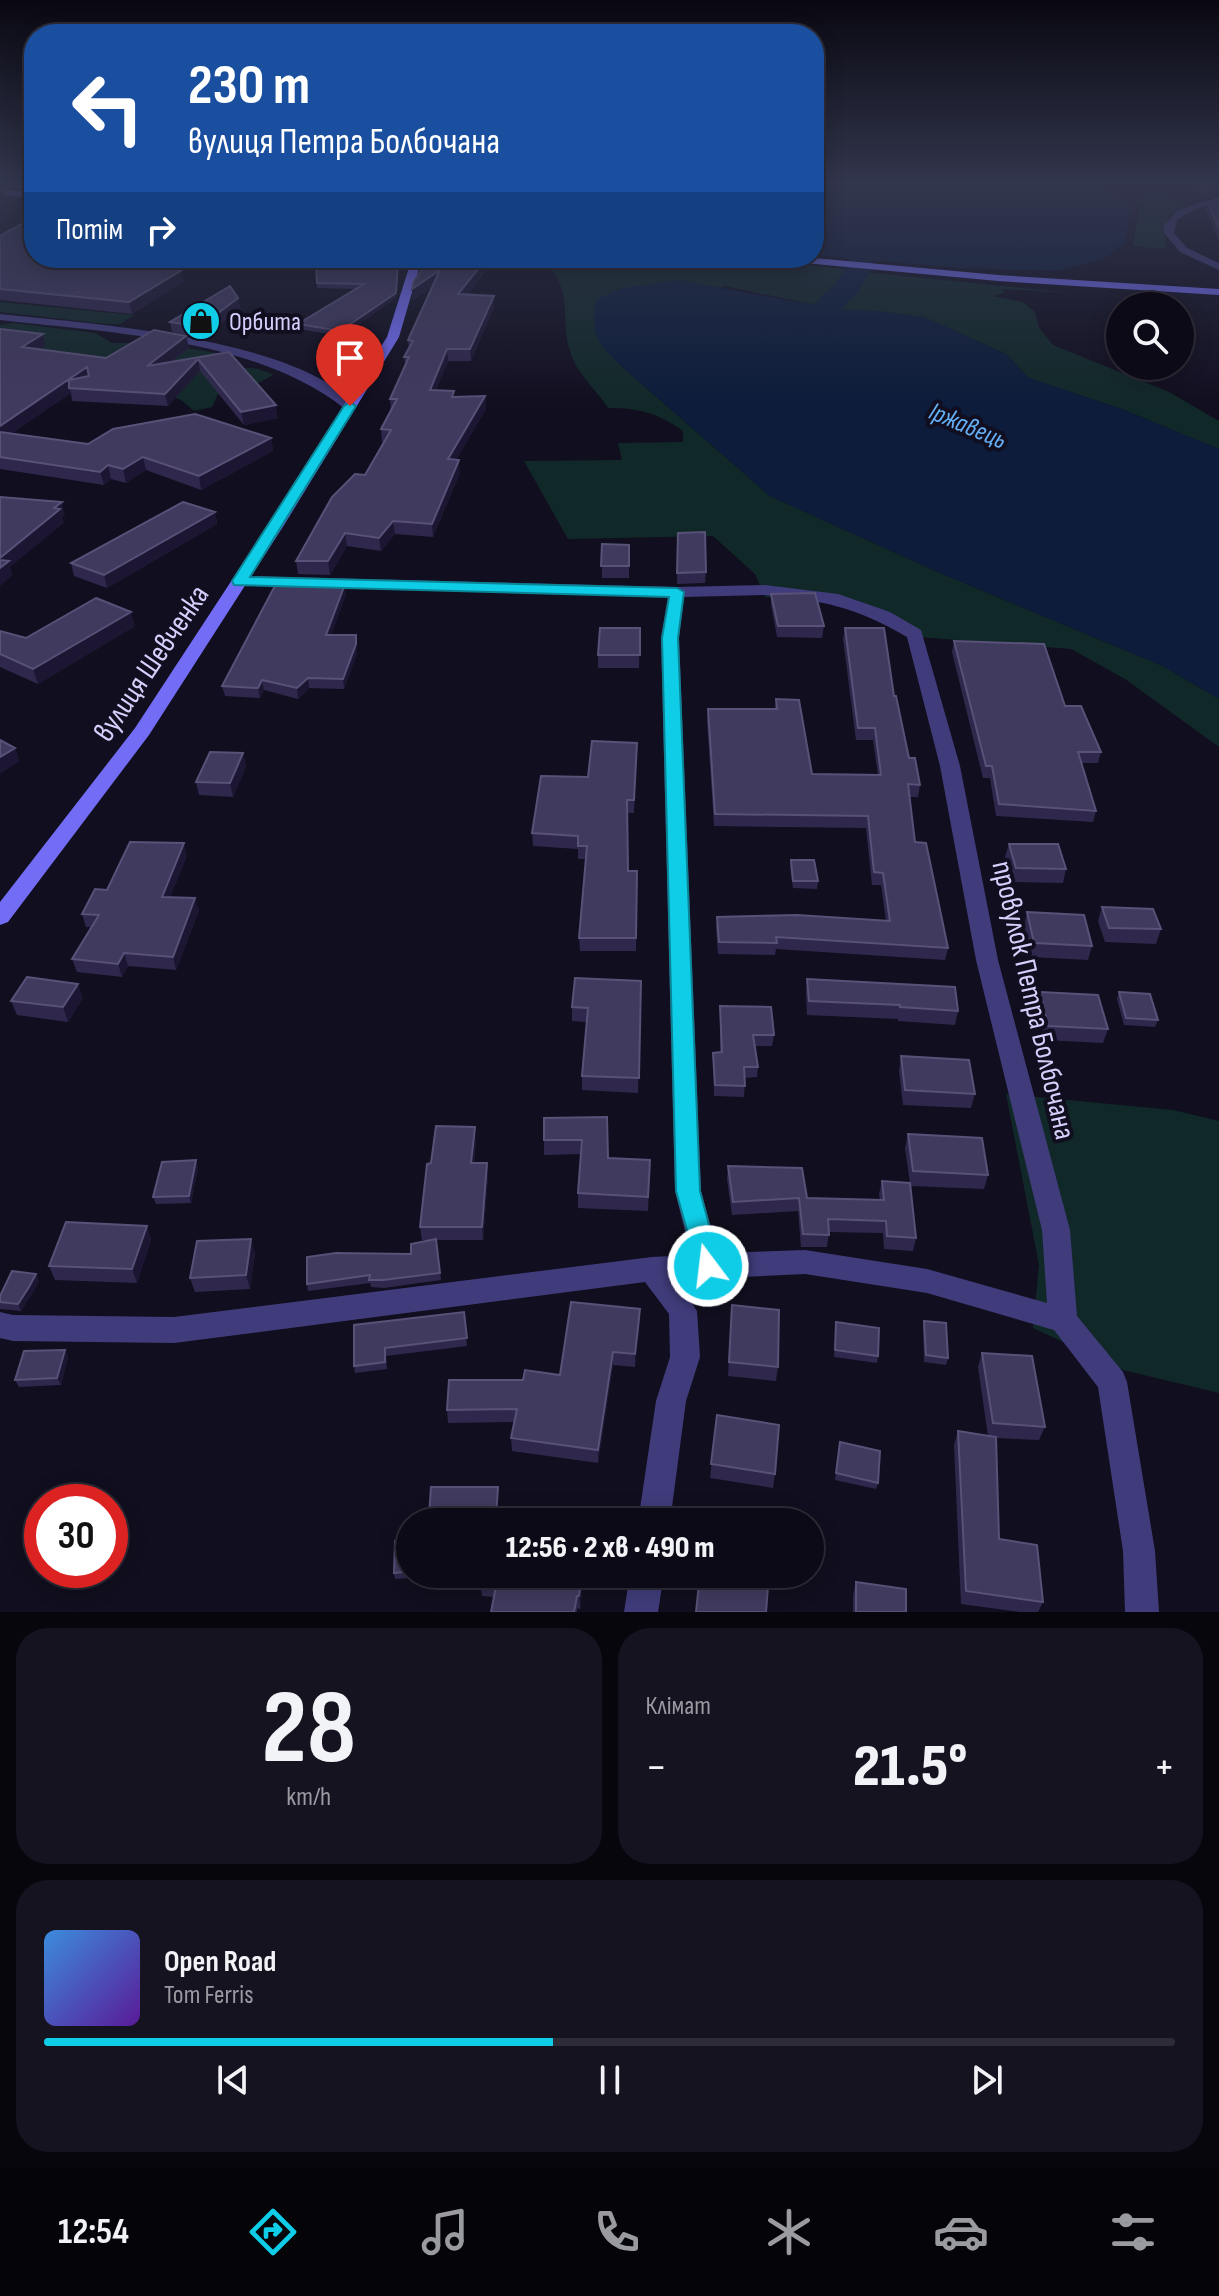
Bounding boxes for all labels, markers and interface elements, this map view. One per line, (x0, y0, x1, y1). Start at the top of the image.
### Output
text: 230 m (188, 53, 310, 120)
icon: left (56, 56, 160, 160)
text: вулиця Петра Болбочана (188, 121, 500, 164)
icon: right (139, 208, 183, 252)
text: Потім (56, 212, 123, 248)
map controls (1106, 292, 1194, 380)
button: search (1106, 292, 1194, 380)
shop icon: Орбита (180, 300, 222, 342)
place label: Орбита (229, 307, 301, 338)
pin (316, 324, 384, 406)
icon: arrive (328, 336, 372, 380)
water label: Іржавець (924, 396, 1011, 457)
street label: вулиця Шевченка (86, 579, 217, 748)
street label: провулок Петра Болбочана (983, 857, 1083, 1143)
position arrow (666, 1224, 750, 1308)
speed limit sign: 30 (24, 1484, 128, 1588)
text: 12:56 · 2 хв · 490 m (506, 1530, 714, 1566)
text: 28 (261, 1667, 356, 1792)
text: Клімат (646, 1691, 711, 1722)
text: 21.5° (853, 1731, 967, 1803)
text: − (646, 1741, 667, 1794)
text: + (1153, 1741, 1175, 1794)
text: km/h (286, 1782, 331, 1813)
text: Open Road (164, 1944, 276, 1980)
text: Tom Ferris (164, 1980, 254, 2011)
icon: previous (211, 2058, 255, 2102)
icon: pause (588, 2058, 632, 2102)
icon: next (965, 2058, 1009, 2102)
icon: directions (245, 2204, 301, 2260)
icon: music (417, 2204, 473, 2260)
icon: phone (589, 2204, 645, 2260)
icon: climate (761, 2204, 817, 2260)
icon: car (933, 2204, 989, 2260)
icon: filters (1105, 2204, 1161, 2260)
text: 12:54 (58, 2211, 129, 2254)

